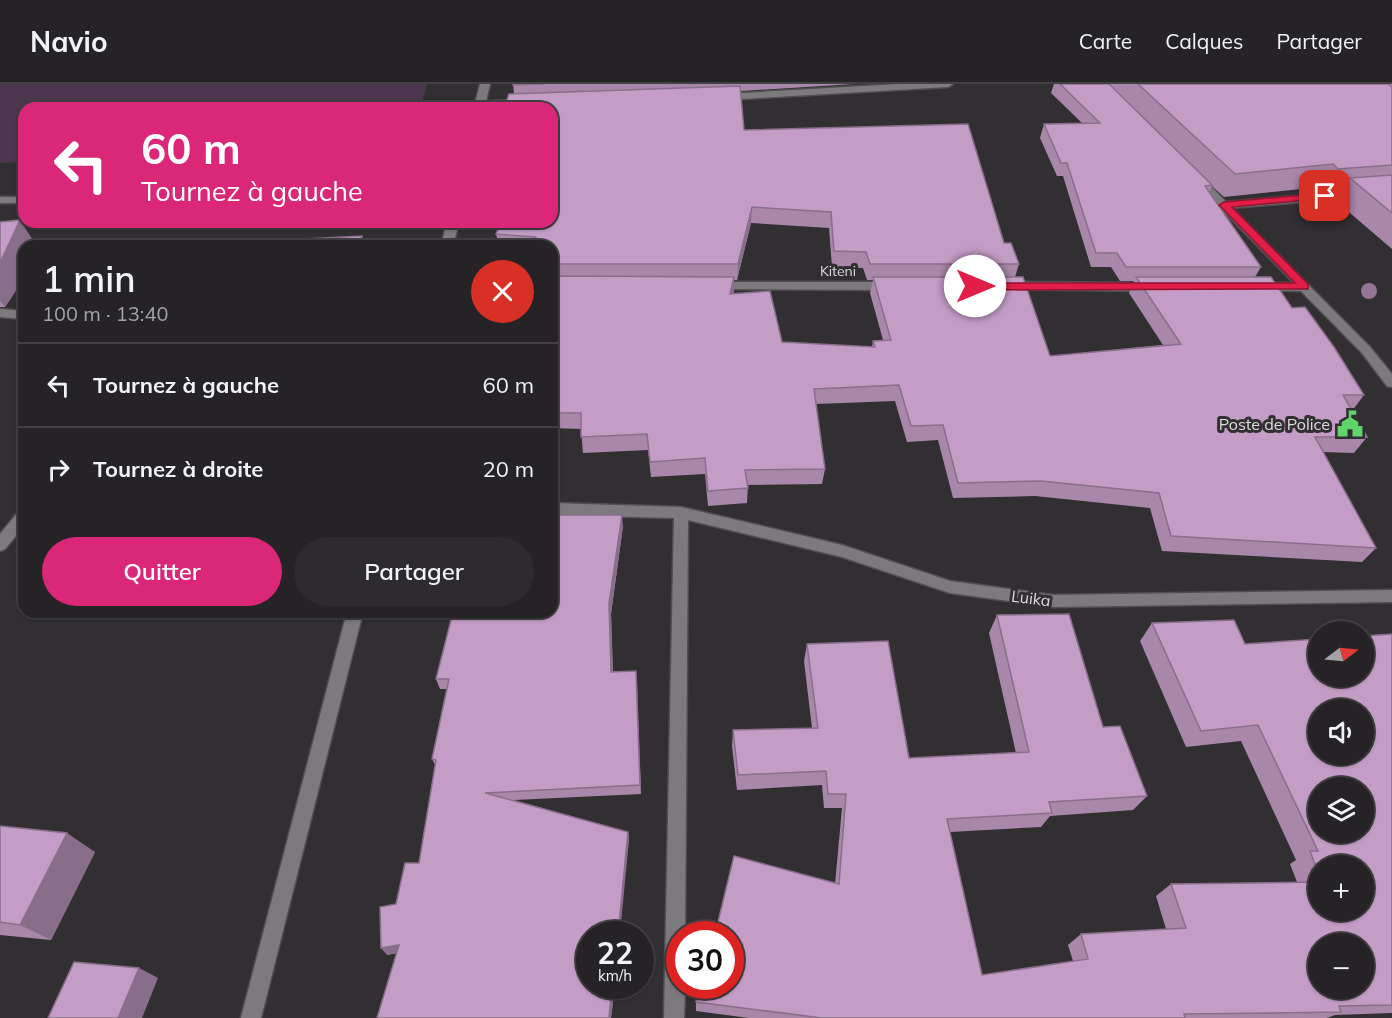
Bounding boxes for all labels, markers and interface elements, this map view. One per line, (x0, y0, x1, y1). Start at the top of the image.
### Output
text: Navio (30, 24, 107, 59)
text: Carte (1079, 28, 1132, 54)
text: Calques (1165, 28, 1243, 54)
text: Partager (1276, 28, 1362, 54)
text: 60 m (141, 122, 241, 175)
icon: left (42, 126, 120, 204)
pin (1299, 170, 1350, 221)
text: Tournez à gauche (141, 174, 363, 208)
icon: arrive (1308, 179, 1341, 212)
position arrow (943, 254, 1007, 318)
text: 1 min (42, 256, 136, 301)
button: close (471, 260, 534, 323)
street label: Kiteni (820, 262, 856, 280)
text: 100 m · 13:40 (42, 301, 168, 326)
icon: left (42, 369, 75, 402)
text: Tournez à gauche (93, 371, 279, 399)
text: 60 m (483, 371, 534, 399)
public building icon: Poste de Police (1335, 409, 1365, 439)
place label: Poste de Police (1219, 414, 1330, 434)
icon: right (42, 453, 75, 486)
text: Tournez à droite (93, 455, 263, 483)
text: 20 m (483, 455, 534, 483)
button: Quitter (42, 537, 282, 606)
button: Partager (294, 537, 534, 606)
street label: Luika (1010, 586, 1052, 610)
north arrow (1308, 621, 1374, 687)
map controls (1308, 621, 1374, 999)
button: sound (1308, 699, 1374, 765)
button: layers (1308, 777, 1374, 843)
button: + (1308, 855, 1374, 921)
speed limit sign: 30 (666, 921, 744, 999)
button: − (1308, 933, 1374, 999)
text: 22 (597, 934, 633, 972)
text: km/h (598, 966, 632, 985)

